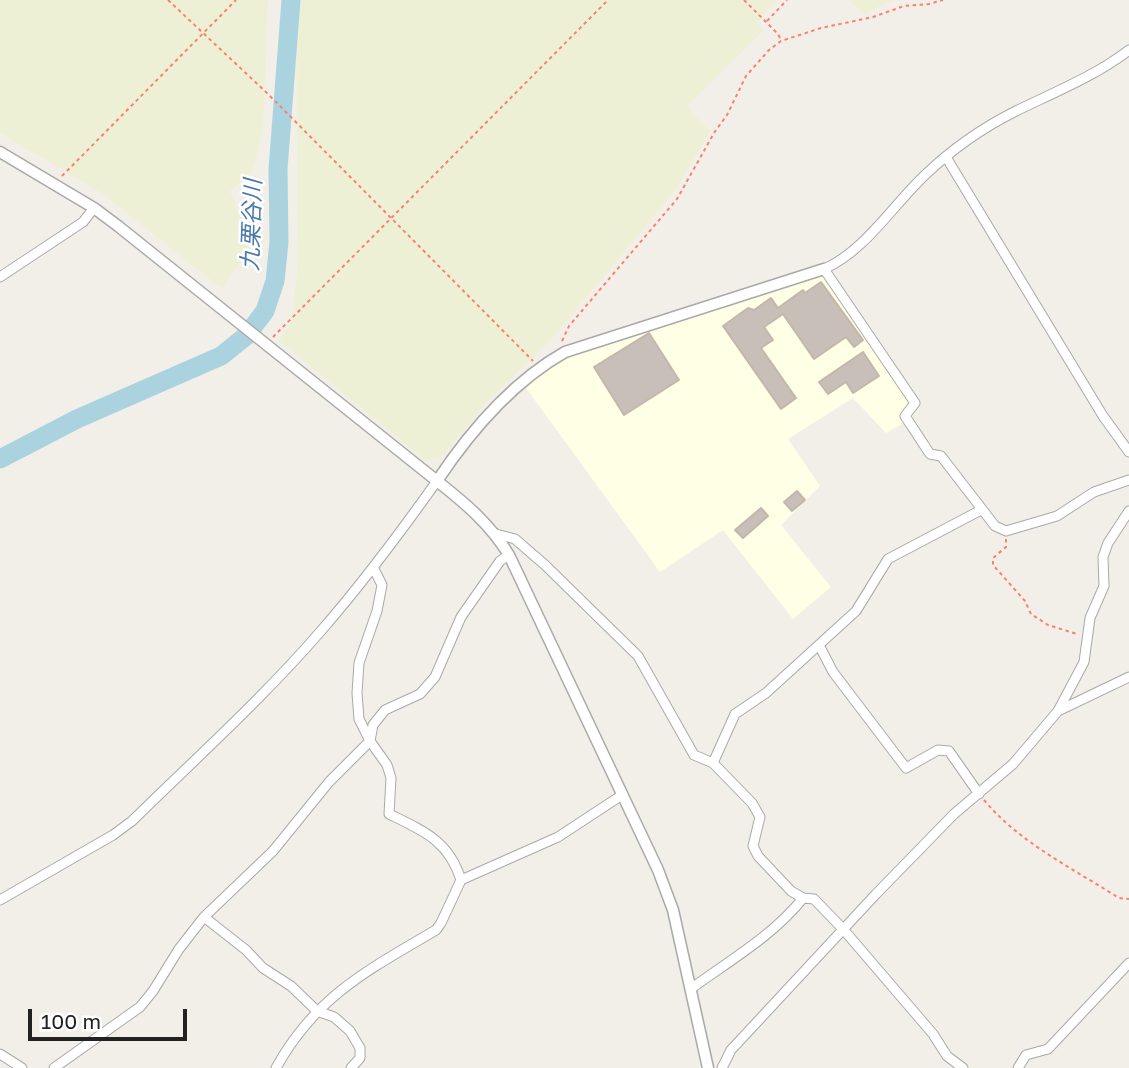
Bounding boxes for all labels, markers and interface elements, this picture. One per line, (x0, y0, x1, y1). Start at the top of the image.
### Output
water label: 九栗谷川 (237, 179, 267, 271)
scale bar (32, 995, 191, 1038)
text: 100 m (41, 1008, 101, 1034)

